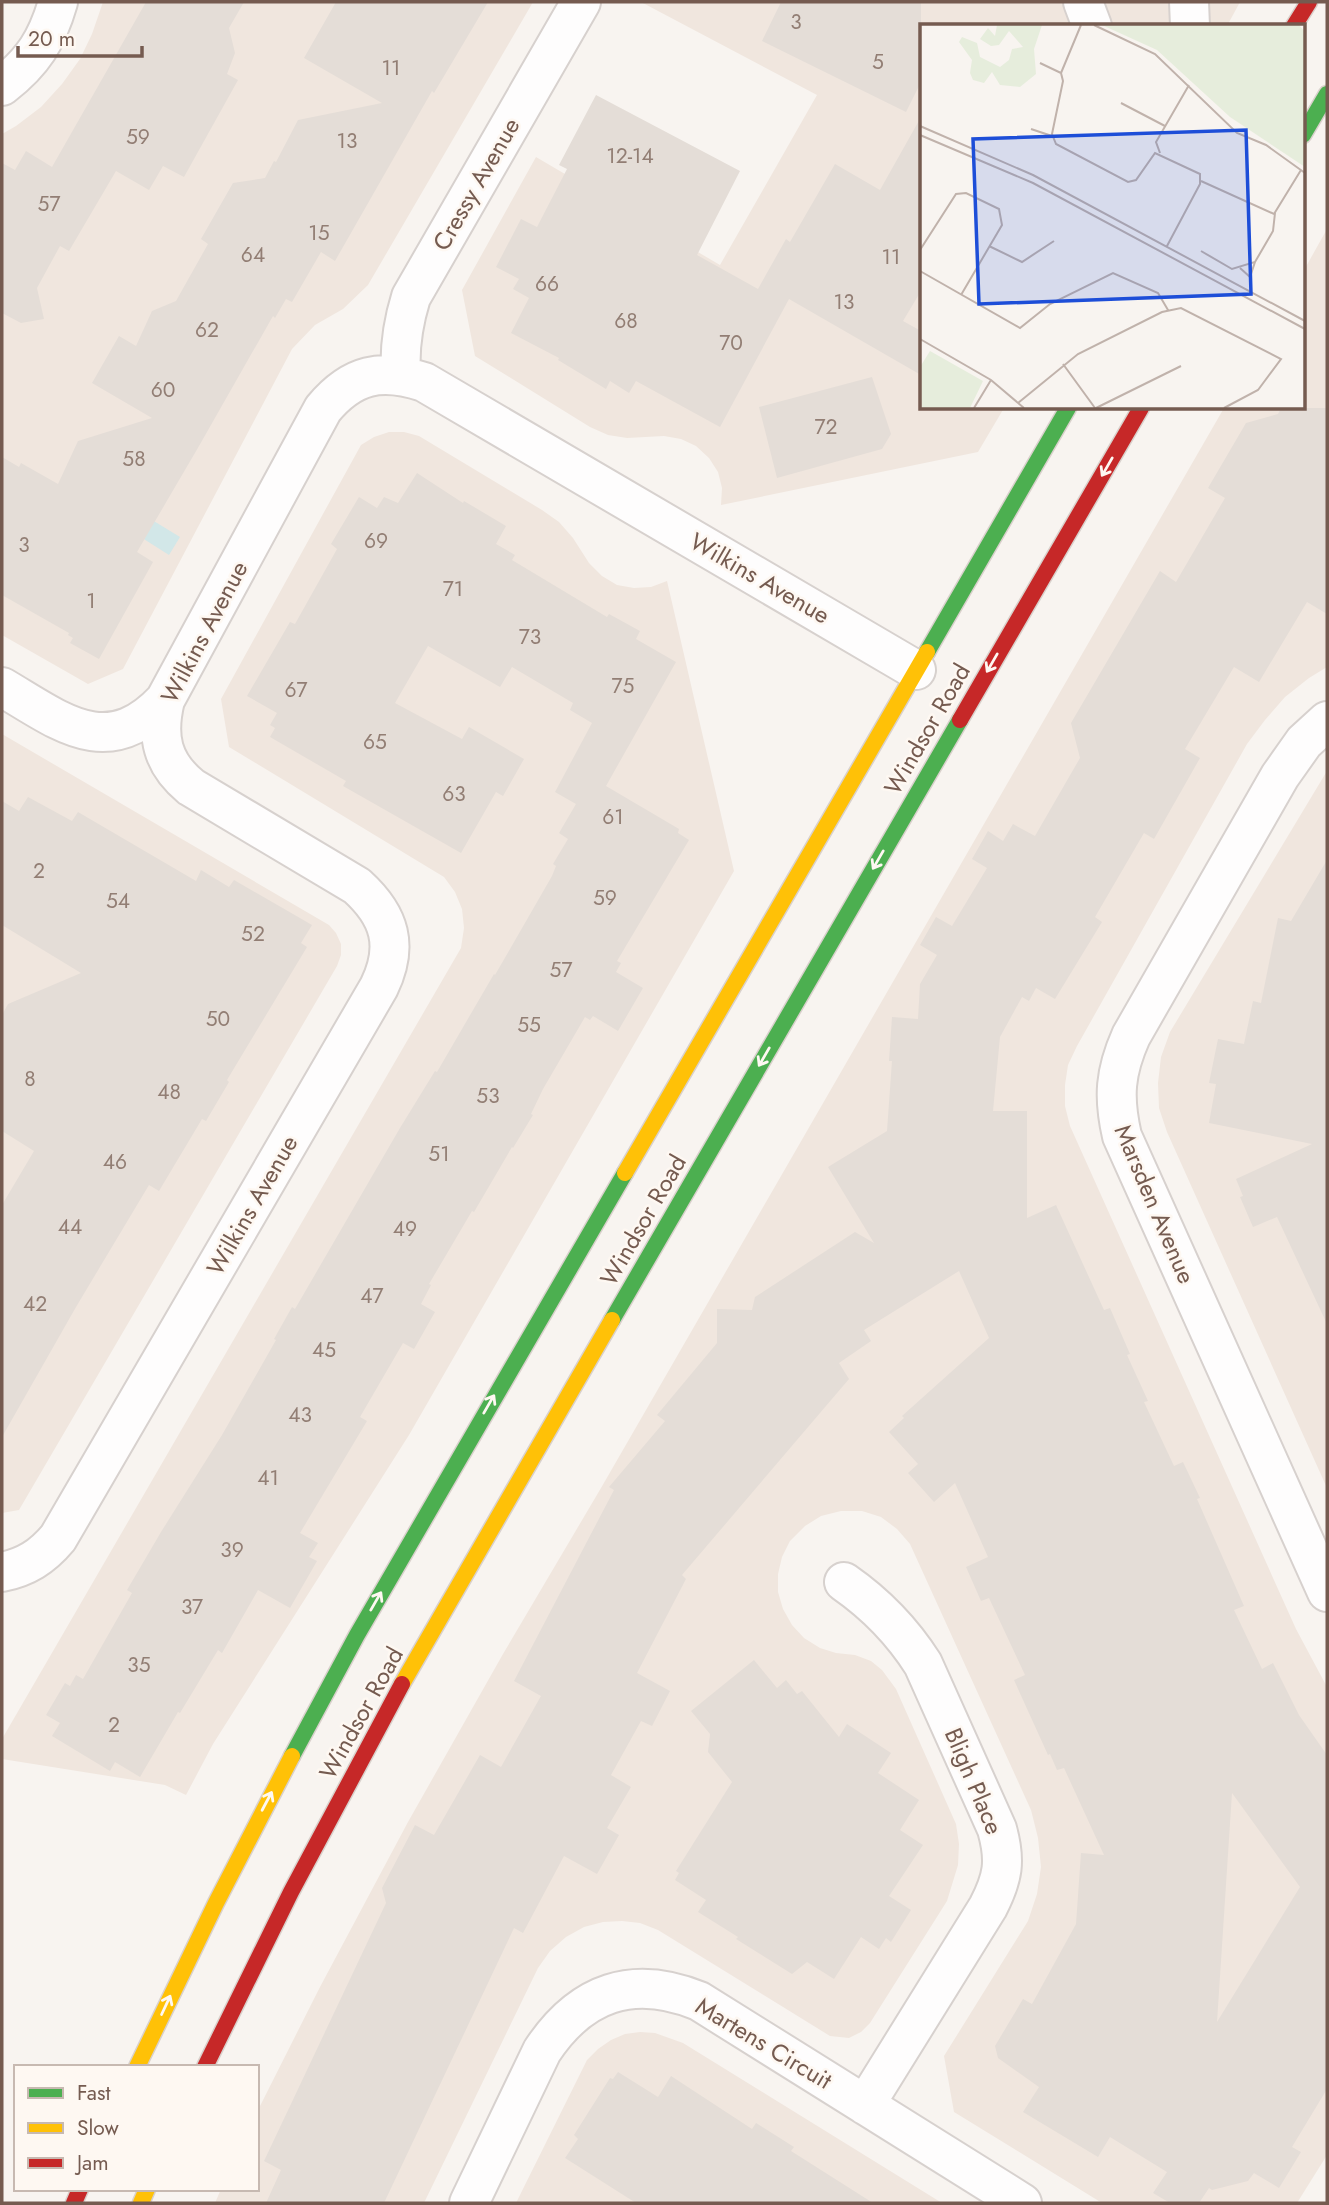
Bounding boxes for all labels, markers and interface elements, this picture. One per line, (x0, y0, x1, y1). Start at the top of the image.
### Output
house number: 3 (790, 7, 802, 37)
scale bar (18, 14, 142, 58)
text: 20 m (28, 24, 75, 54)
inset map (920, 24, 1304, 410)
house number: 5 (872, 47, 884, 77)
house number: 11 (382, 53, 400, 83)
street label: Cressy Avenue (424, 111, 528, 257)
house number: 59 (126, 122, 150, 152)
house number: 13 (337, 126, 357, 156)
house number: 12-14 (606, 141, 654, 171)
house number: 57 (38, 189, 60, 219)
house number: 15 (308, 218, 330, 248)
house number: 64 (241, 240, 265, 270)
house number: 11 (882, 242, 900, 272)
house number: 66 (535, 269, 559, 299)
house number: 13 (834, 287, 854, 317)
house number: 68 (614, 306, 638, 336)
house number: 62 (195, 315, 219, 345)
house number: 70 (719, 328, 743, 358)
house number: 60 (151, 375, 175, 405)
house number: 72 (815, 412, 837, 442)
house number: 58 (122, 444, 146, 474)
one-way arrow (1100, 456, 1114, 476)
street label: Wilkins Avenue (683, 524, 837, 632)
house number: 69 (364, 526, 388, 556)
house number: 3 (18, 530, 30, 560)
street label: Wilkins Avenue (152, 555, 256, 709)
house number: 71 (443, 574, 463, 604)
house number: 1 (86, 586, 96, 616)
house number: 73 (519, 622, 541, 652)
one-way arrow (985, 652, 998, 673)
street label: Windsor Road (875, 657, 979, 801)
house number: 75 (612, 671, 634, 701)
house number: 67 (284, 675, 308, 705)
house number: 65 (363, 727, 387, 757)
house number: 63 (442, 779, 466, 809)
house number: 61 (602, 802, 624, 832)
one-way arrow (871, 849, 885, 869)
house number: 2 (33, 856, 45, 886)
house number: 59 (593, 883, 617, 913)
house number: 54 (106, 886, 130, 916)
house number: 52 (241, 919, 265, 949)
house number: 57 (550, 955, 572, 985)
house number: 50 (206, 1004, 230, 1034)
house number: 55 (517, 1010, 541, 1040)
one-way arrow (757, 1046, 771, 1066)
house number: 8 (24, 1064, 36, 1094)
house number: 48 (157, 1077, 181, 1107)
house number: 53 (476, 1081, 500, 1111)
street label: Marsden Avenue (1106, 1119, 1204, 1289)
street label: Wilkins Avenue (198, 1128, 306, 1282)
house number: 51 (428, 1139, 450, 1169)
house number: 46 (103, 1147, 127, 1177)
street label: Windsor Road (591, 1148, 695, 1292)
house number: 44 (58, 1212, 82, 1242)
house number: 49 (393, 1214, 417, 1244)
house number: 47 (360, 1281, 384, 1311)
house number: 42 (23, 1289, 47, 1319)
house number: 45 (312, 1335, 336, 1365)
one-way arrow (483, 1394, 496, 1415)
house number: 43 (288, 1400, 312, 1430)
house number: 41 (257, 1463, 279, 1493)
house number: 39 (220, 1535, 244, 1565)
house number: 37 (181, 1592, 203, 1622)
one-way arrow (369, 1592, 383, 1612)
street label: Windsor Road (310, 1641, 412, 1785)
house number: 35 (127, 1650, 151, 1680)
house number: 2 (108, 1710, 120, 1740)
street label: Bligh Place (936, 1722, 1012, 1840)
one-way arrow (261, 1791, 275, 1812)
street label: Martens Circuit (689, 1988, 839, 2098)
one-way arrow (160, 1995, 173, 2016)
legend (14, 2065, 259, 2191)
text: Fast (77, 2078, 110, 2108)
text: Slow (77, 2113, 119, 2143)
text: Jam (74, 2148, 109, 2178)

